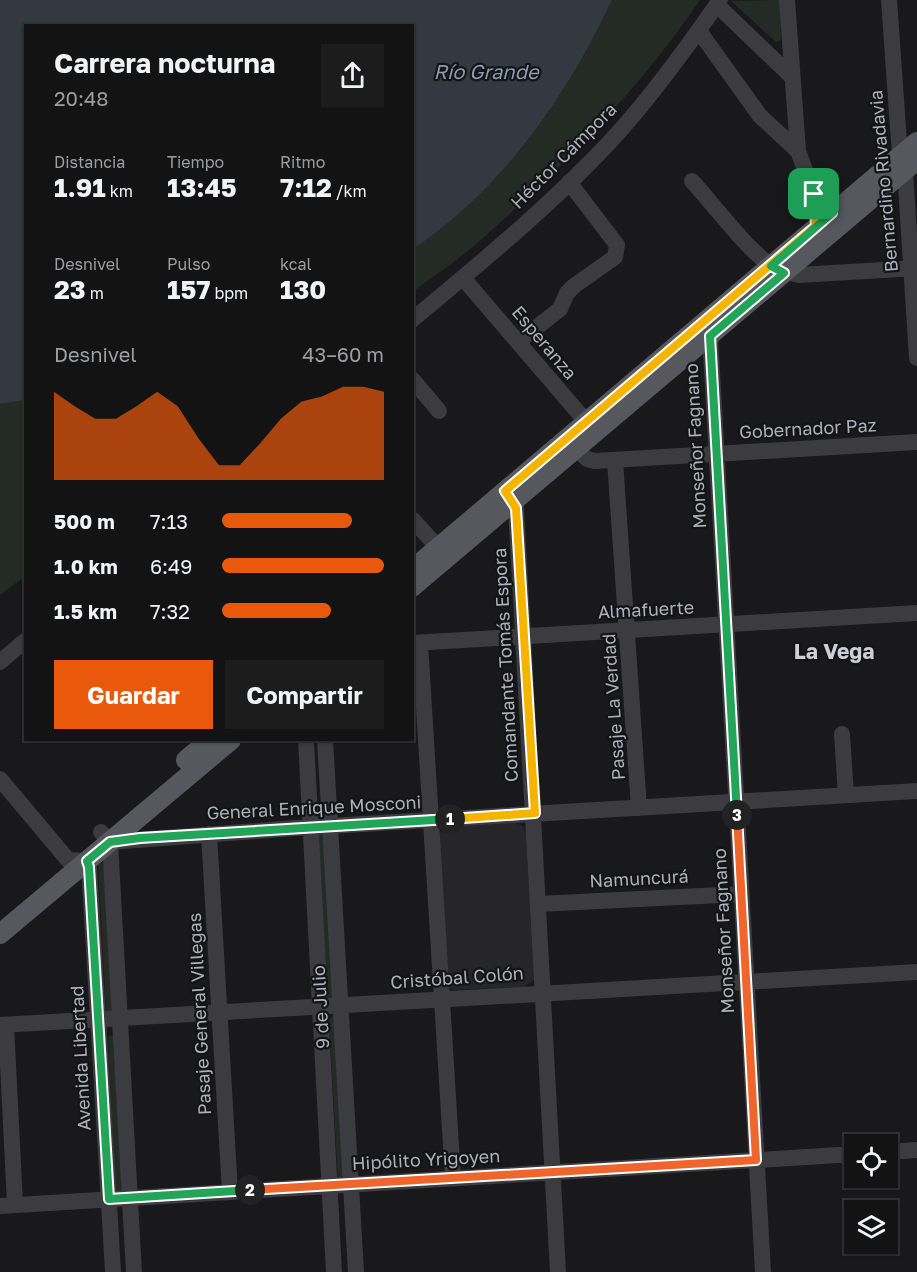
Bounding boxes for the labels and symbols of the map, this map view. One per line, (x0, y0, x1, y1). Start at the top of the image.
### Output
water label: Río Grande (433, 59, 540, 83)
street label: Bernardino Rivadavia (864, 89, 902, 273)
street label: Héctor Cámpora (506, 98, 621, 213)
pin (788, 168, 839, 219)
street label: Esperanza (508, 301, 582, 384)
street label: Monseñor Fagnano (680, 363, 710, 529)
street label: Gobernador Paz (739, 413, 877, 443)
street label: Comandante Tomás Espora (488, 547, 522, 783)
street label: Almafuerte (597, 595, 695, 623)
street label: Pasaje La Verdad (597, 633, 629, 781)
district label: La Vega (794, 638, 874, 664)
street label: General Enrique Mosconi (206, 790, 422, 824)
pin: 3 (722, 800, 752, 830)
pin: 1 (435, 804, 465, 834)
street label: Monseñor Fagnano (708, 848, 738, 1014)
street label: Namuncurá (589, 864, 689, 892)
street label: Pasaje General Villegas (183, 912, 215, 1116)
street label: Cristóbal Colón (390, 961, 524, 993)
street label: 9 de Julio (307, 965, 333, 1049)
street label: Avenida Libertad (65, 985, 95, 1131)
street label: Hipólito Yrigoyen (351, 1144, 501, 1174)
pin: 2 (235, 1175, 265, 1205)

